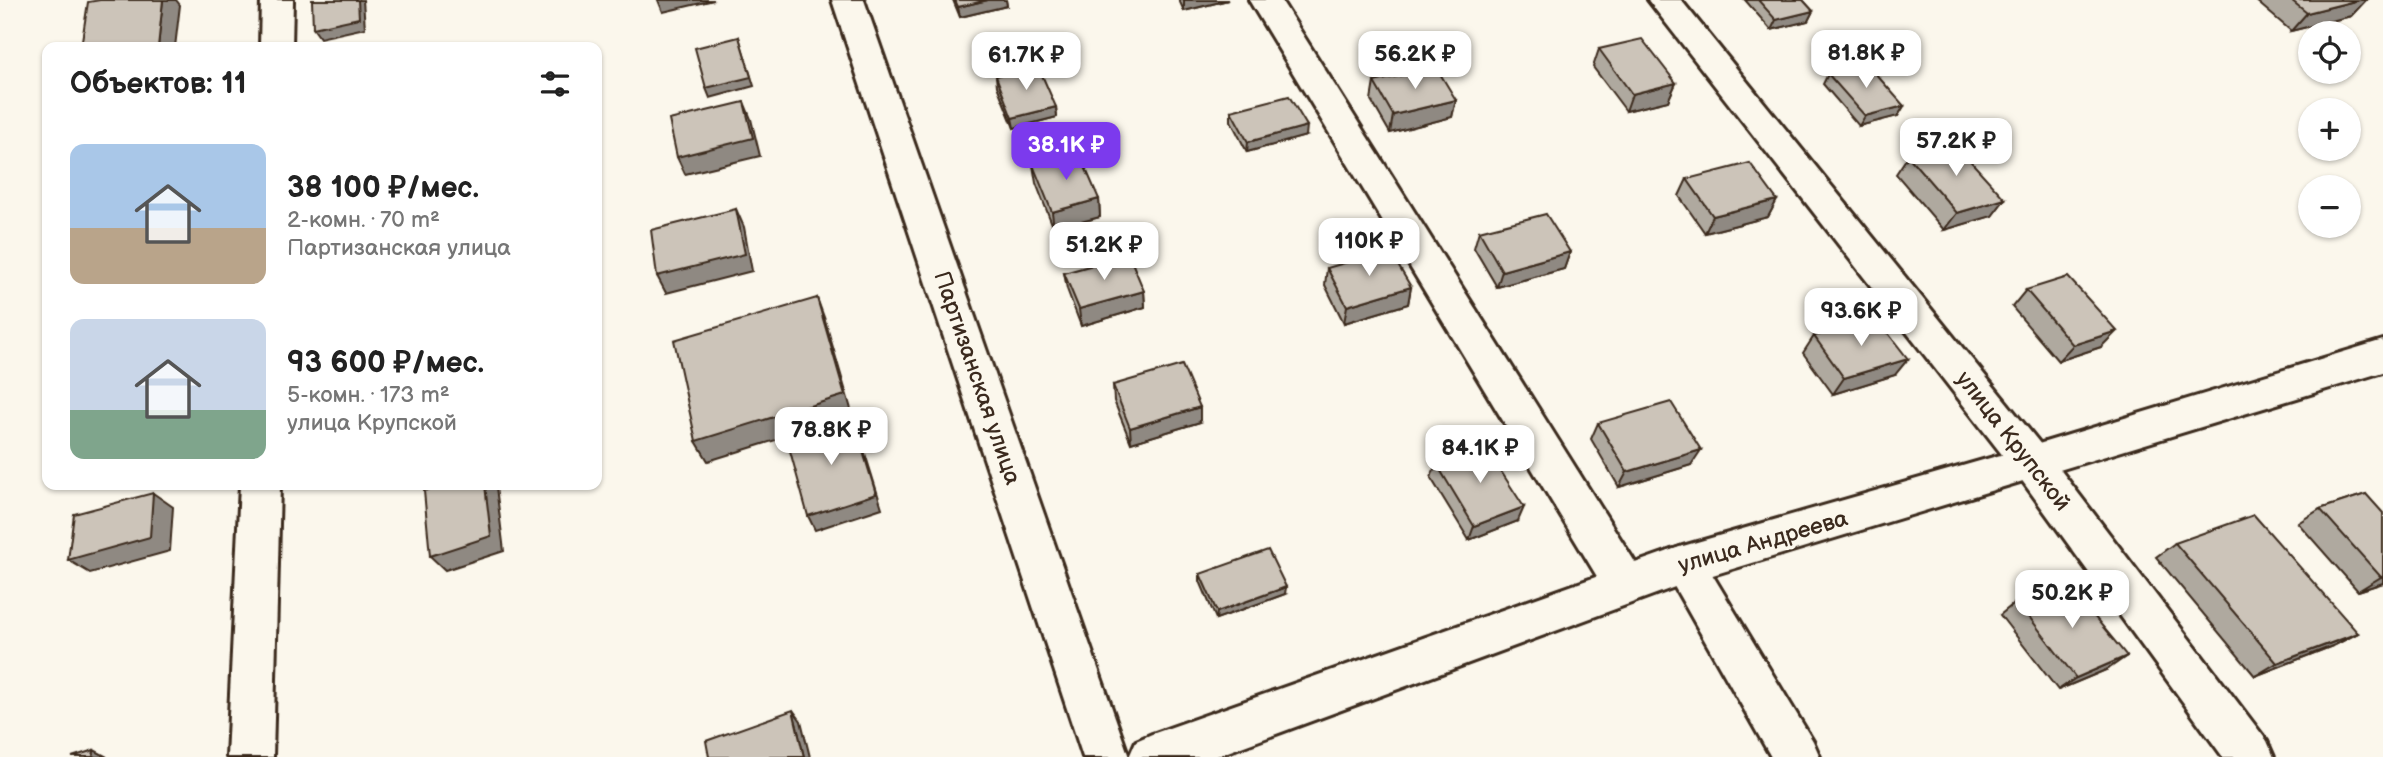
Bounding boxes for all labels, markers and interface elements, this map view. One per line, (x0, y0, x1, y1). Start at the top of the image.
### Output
map controls (2298, 21, 2361, 238)
button: locate (2298, 21, 2361, 84)
pin: 81.8K ₽ (1801, 31, 1931, 90)
pin: 61.7K ₽ (961, 32, 1091, 92)
pin: 56.2K ₽ (1350, 32, 1480, 91)
text: 81.8K ₽ (1827, 39, 1905, 67)
text: 56.2K ₽ (1374, 40, 1456, 68)
text: 61.7K ₽ (988, 41, 1064, 69)
icon: filters (536, 65, 574, 103)
text: Объектов: 11 (70, 66, 247, 102)
button: + (2298, 98, 2361, 161)
pin: 57.2K ₽ (1891, 118, 2021, 178)
pin: 38.1K ₽ (1001, 122, 1131, 182)
text: 57.2K ₽ (1916, 127, 1996, 155)
text: 38.1K ₽ (1027, 131, 1105, 159)
text: 38 100 ₽/мес. (287, 170, 479, 206)
icon: home (126, 172, 210, 256)
button: − (2298, 175, 2361, 238)
text: 2-комн. · 70 m² (287, 206, 440, 234)
pin: 110K ₽ (1312, 218, 1426, 278)
pin: 51.2K ₽ (1039, 222, 1169, 282)
text: 110K ₽ (1335, 227, 1403, 255)
text: 51.2K ₽ (1065, 231, 1143, 259)
text: Партизанская улица (287, 234, 511, 262)
street label: Партизанская улица (927, 268, 1027, 489)
pin: 93.6K ₽ (1796, 288, 1926, 348)
text: 93.6K ₽ (1820, 297, 1902, 325)
text: 93 600 ₽/мес. (287, 345, 484, 381)
icon: home (126, 347, 210, 431)
street label: улица Крупской (1950, 365, 2076, 517)
text: 5-комн. · 173 m² (287, 381, 450, 409)
pin: 78.8K ₽ (766, 407, 896, 467)
text: улица Крупской (287, 409, 457, 437)
text: 78.8K ₽ (791, 416, 871, 444)
pin: 84.1K ₽ (1415, 426, 1545, 485)
text: 84.1K ₽ (1441, 434, 1519, 462)
street label: улица Андреева (1675, 504, 1851, 580)
pin: 50.2K ₽ (2007, 570, 2137, 630)
text: 50.2K ₽ (2031, 579, 2113, 607)

